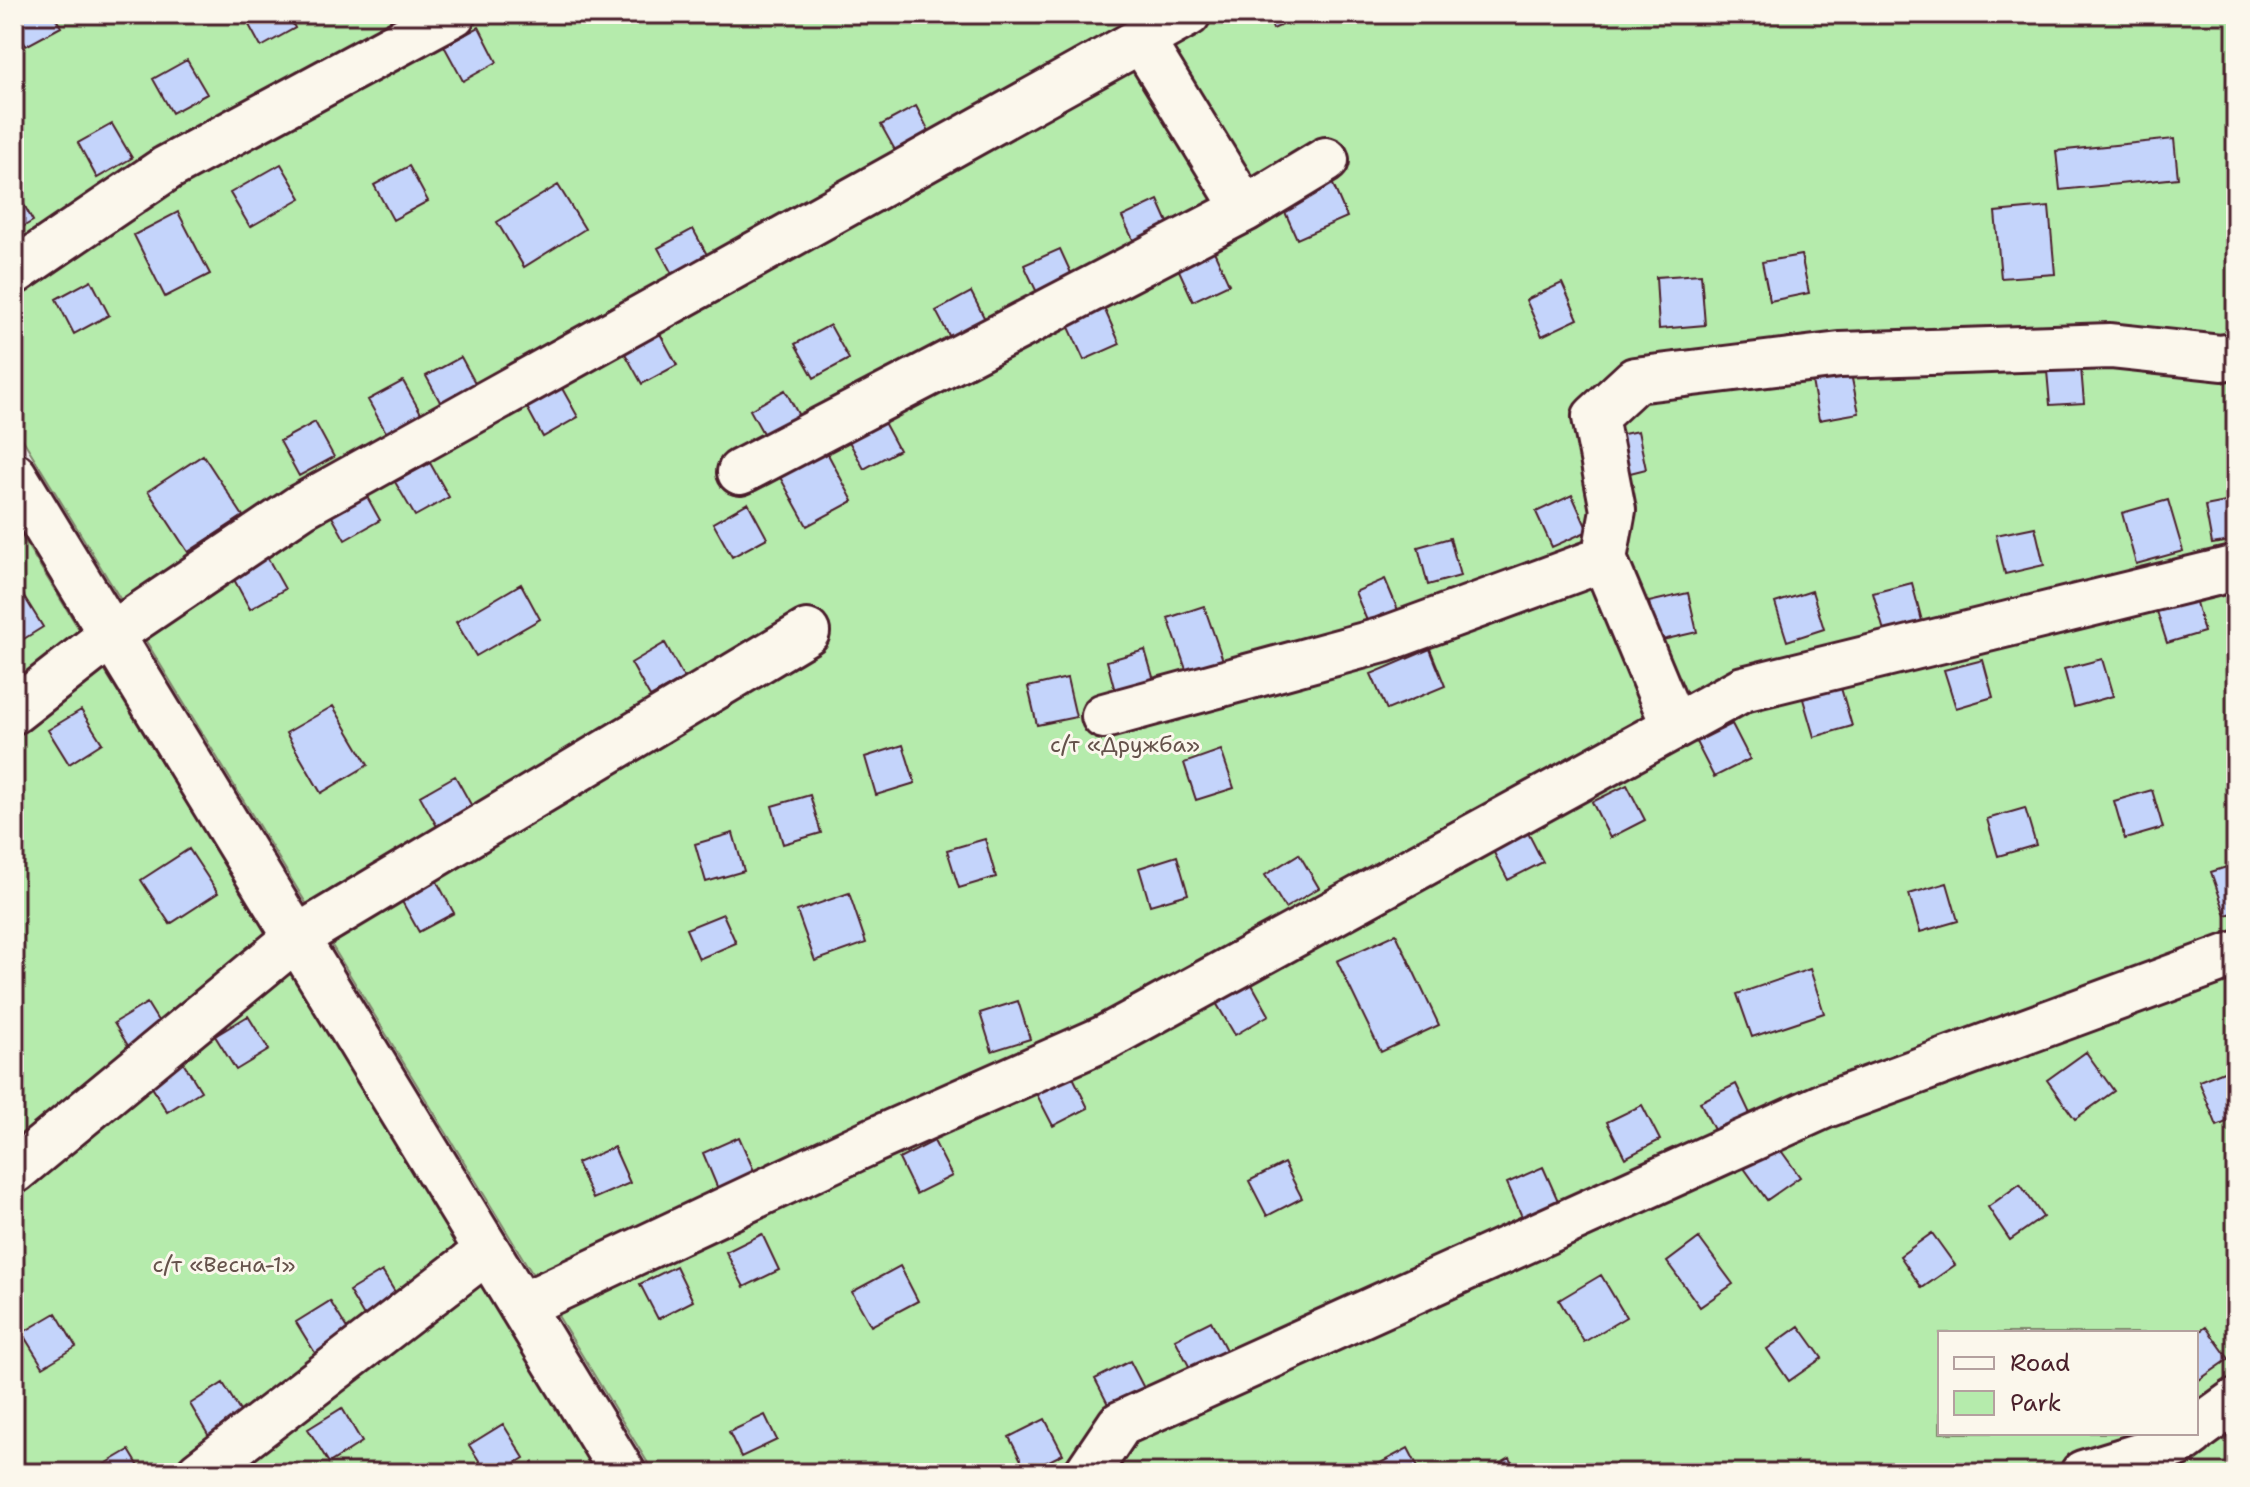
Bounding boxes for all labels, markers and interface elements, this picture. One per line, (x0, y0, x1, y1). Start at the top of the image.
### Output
park label: с/т «Дружба» (1050, 730, 1200, 759)
park label: с/т «Весна-1» (153, 1250, 296, 1279)
legend (1938, 1331, 2198, 1435)
text: Road (2010, 1347, 2070, 1379)
text: Park (2010, 1387, 2062, 1419)

